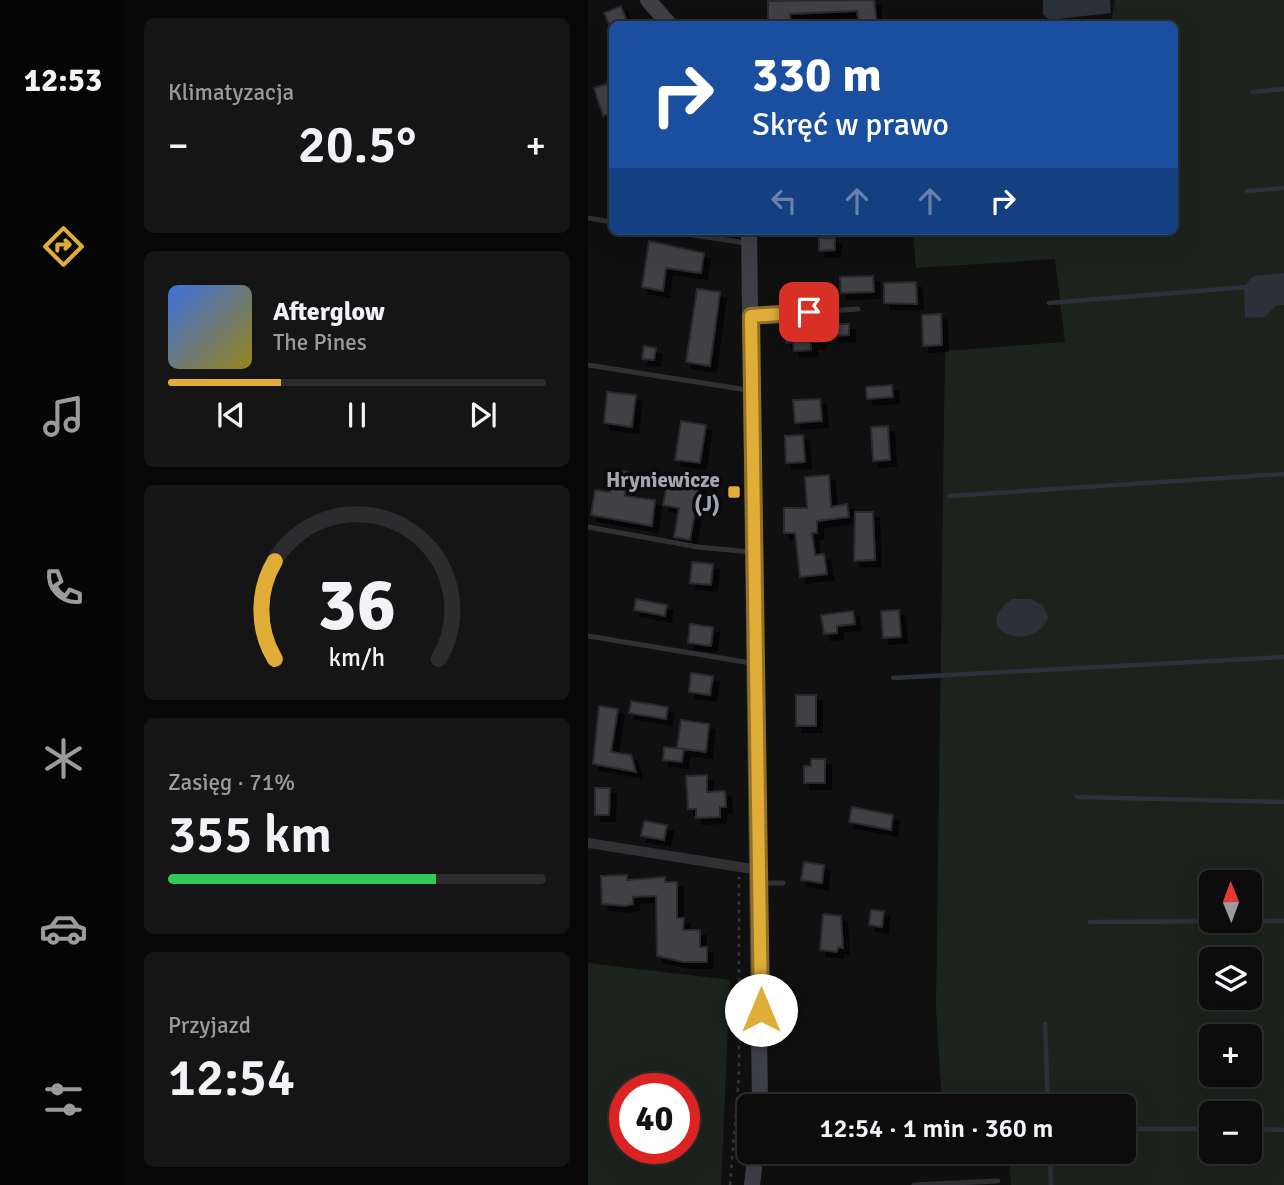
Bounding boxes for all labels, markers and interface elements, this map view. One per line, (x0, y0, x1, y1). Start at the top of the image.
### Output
text: 330 m (752, 45, 882, 105)
icon: right (637, 49, 728, 140)
text: 12:53 (24, 61, 102, 100)
text: Klimatyzacja (168, 78, 294, 107)
text: Skręć w prawo (752, 105, 949, 144)
text: 20.5° (298, 113, 416, 177)
text: − (168, 122, 189, 169)
text: + (525, 122, 546, 169)
icon: left (765, 182, 803, 220)
icon: ahead (838, 182, 876, 220)
icon: ahead (911, 182, 949, 220)
icon: right (984, 182, 1022, 220)
icon: directions (39, 222, 88, 271)
pin (779, 282, 839, 342)
icon: arrive (790, 293, 828, 331)
text: Afterglow (273, 296, 385, 328)
text: The Pines (273, 328, 367, 357)
icon: music (39, 392, 88, 441)
icon: previous (212, 396, 250, 434)
icon: pause (338, 396, 376, 434)
icon: next (464, 396, 502, 434)
place label: Hryniewicze (J) (606, 467, 720, 517)
marker: Hryniewicze (J) (726, 484, 742, 500)
text: 36 (318, 561, 396, 650)
icon: phone (39, 563, 88, 612)
text: km/h (329, 641, 385, 672)
icon: climate (39, 734, 88, 783)
text: Zasięg · 71% (168, 768, 295, 797)
text: 355 km (168, 803, 332, 867)
north arrow (1199, 870, 1262, 933)
map controls (1199, 870, 1262, 1164)
icon: car (39, 904, 88, 953)
button: layers (1199, 947, 1262, 1010)
position arrow (724, 973, 798, 1047)
text: Przyjazd (168, 1011, 251, 1040)
button: + (1199, 1024, 1262, 1087)
text: 12:54 (168, 1046, 295, 1110)
speed limit sign: 40 (609, 1073, 700, 1164)
icon: filters (39, 1075, 88, 1124)
button: − (1199, 1101, 1262, 1164)
text: 12:54 · 1 min · 360 m (820, 1113, 1053, 1145)

